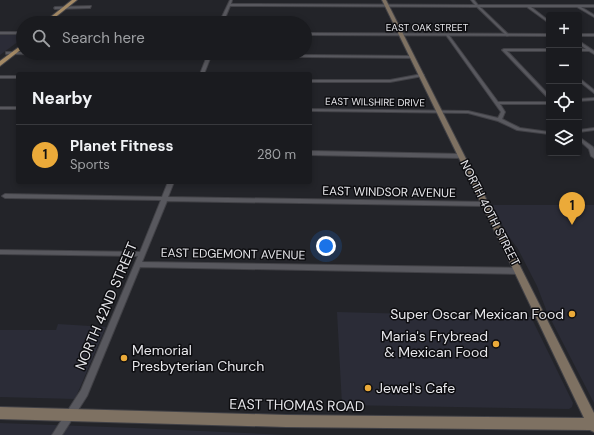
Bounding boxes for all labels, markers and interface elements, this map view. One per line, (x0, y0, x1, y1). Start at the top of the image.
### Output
map controls (546, 12, 582, 156)
button: + (546, 12, 582, 48)
search box (16, 16, 312, 60)
street label: EAST OAK STREET (386, 21, 469, 34)
icon: search (30, 27, 52, 49)
text: Search here (62, 28, 145, 48)
button: − (546, 48, 582, 84)
button: locate (546, 84, 582, 120)
text: Nearby (32, 87, 92, 109)
street label: EAST WILSHIRE DRIVE (325, 95, 425, 109)
button: layers (546, 120, 582, 156)
text: Planet Fitness (70, 136, 173, 156)
text: 1 (43, 146, 47, 163)
text: 280 m (257, 146, 296, 163)
text: Sports (70, 156, 110, 173)
street label: NORTH 40TH STREET (456, 157, 524, 269)
street label: EAST WINDSOR AVENUE (322, 183, 456, 201)
pin: 1 (559, 192, 585, 225)
your location (316, 236, 336, 256)
street label: NORTH 42ND STREET (71, 239, 141, 373)
street label: EAST EDGEMONT AVENUE (161, 245, 306, 263)
place label: Super Oscar Mexican Food (390, 305, 564, 323)
marker: Super Oscar Mexican Food (567, 309, 577, 319)
place label: Maria's Frybread & Mexican Food (381, 327, 488, 361)
marker: Maria's Frybread & Mexican Food (491, 339, 501, 349)
place label: Memorial Presbyterian Church (132, 341, 264, 375)
marker: Memorial Presbyterian Church (119, 353, 129, 363)
place label: Jewel's Cafe (376, 379, 455, 397)
marker: Jewel's Cafe (363, 383, 373, 393)
street label: EAST THOMAS ROAD (229, 395, 365, 415)

